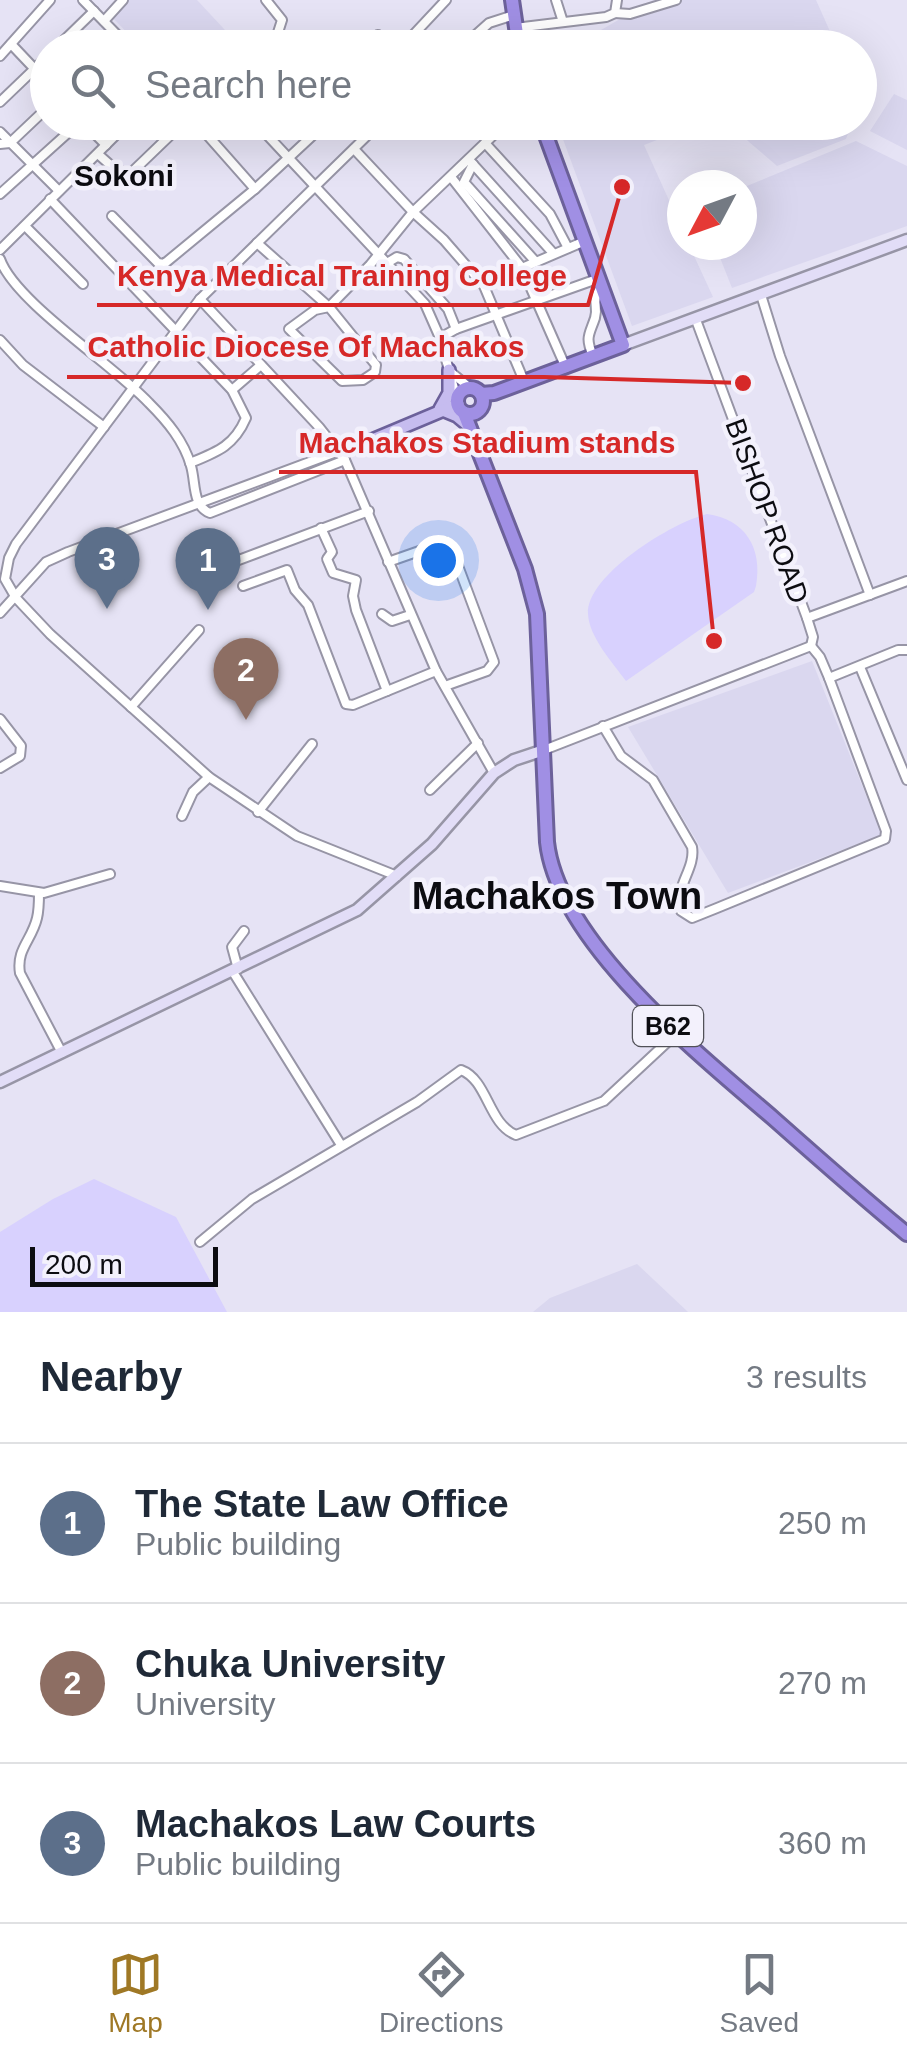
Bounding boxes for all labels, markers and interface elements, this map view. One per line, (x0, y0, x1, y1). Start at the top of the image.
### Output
search box (30, 30, 877, 140)
icon: search (65, 58, 120, 113)
text: Search here (145, 64, 352, 106)
district label: Sokoni (74, 159, 174, 192)
north arrow (667, 170, 757, 260)
callout: Kenya Medical Training College (97, 245, 588, 305)
text: Kenya Medical Training College (117, 259, 567, 292)
callout: Catholic Diocese Of Machakos (67, 317, 544, 377)
text: Catholic Diocese Of Machakos (88, 330, 524, 363)
callout: Machakos Stadium stands (279, 412, 696, 472)
street label: BISHOP ROAD (719, 415, 815, 607)
text: Machakos Stadium stands (299, 426, 675, 459)
pin: 3 (74, 526, 140, 609)
pin: 1 (176, 528, 240, 610)
your location (413, 535, 464, 586)
pin: 2 (214, 638, 278, 720)
district label: Machakos Town (412, 875, 702, 917)
road number: B62 (633, 1006, 703, 1046)
scale bar (30, 1242, 218, 1286)
text: 200 m (45, 1249, 123, 1280)
text: Nearby (40, 1353, 182, 1400)
text: 3 results (746, 1359, 867, 1395)
text: The State Law Office (135, 1483, 509, 1525)
text: 1 (64, 1505, 81, 1541)
text: 250 m (778, 1505, 867, 1541)
text: Public building (135, 1526, 341, 1562)
text: Chuka University (135, 1643, 445, 1685)
text: 2 (64, 1665, 81, 1701)
text: 270 m (778, 1665, 867, 1701)
text: University (135, 1686, 275, 1722)
text: Machakos Law Courts (135, 1803, 536, 1845)
text: 3 (64, 1825, 81, 1861)
text: 360 m (778, 1825, 867, 1861)
text: Public building (135, 1846, 341, 1882)
tab: Map (108, 1947, 163, 2039)
tab: Directions (379, 1947, 504, 2039)
tab: Saved (720, 1947, 799, 2039)

